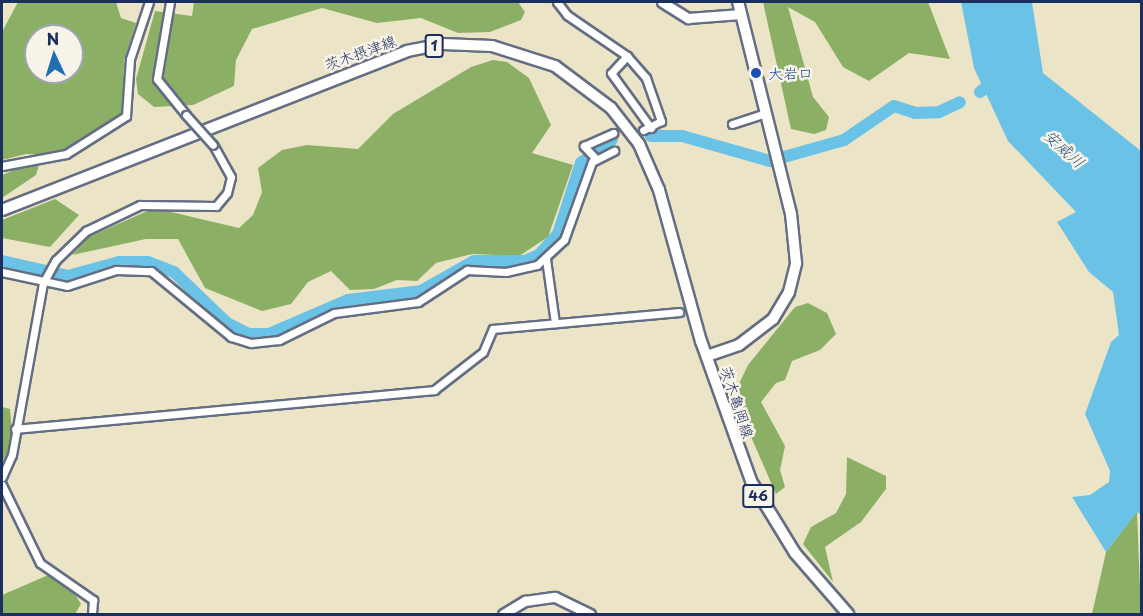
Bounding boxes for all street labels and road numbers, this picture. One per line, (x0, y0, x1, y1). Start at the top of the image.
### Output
street label: 茨木摂津線 (322, 31, 398, 73)
road number: 1 (424, 35, 444, 57)
street label: 茨木亀岡線 (718, 364, 758, 440)
road number: 46 (742, 485, 774, 507)

